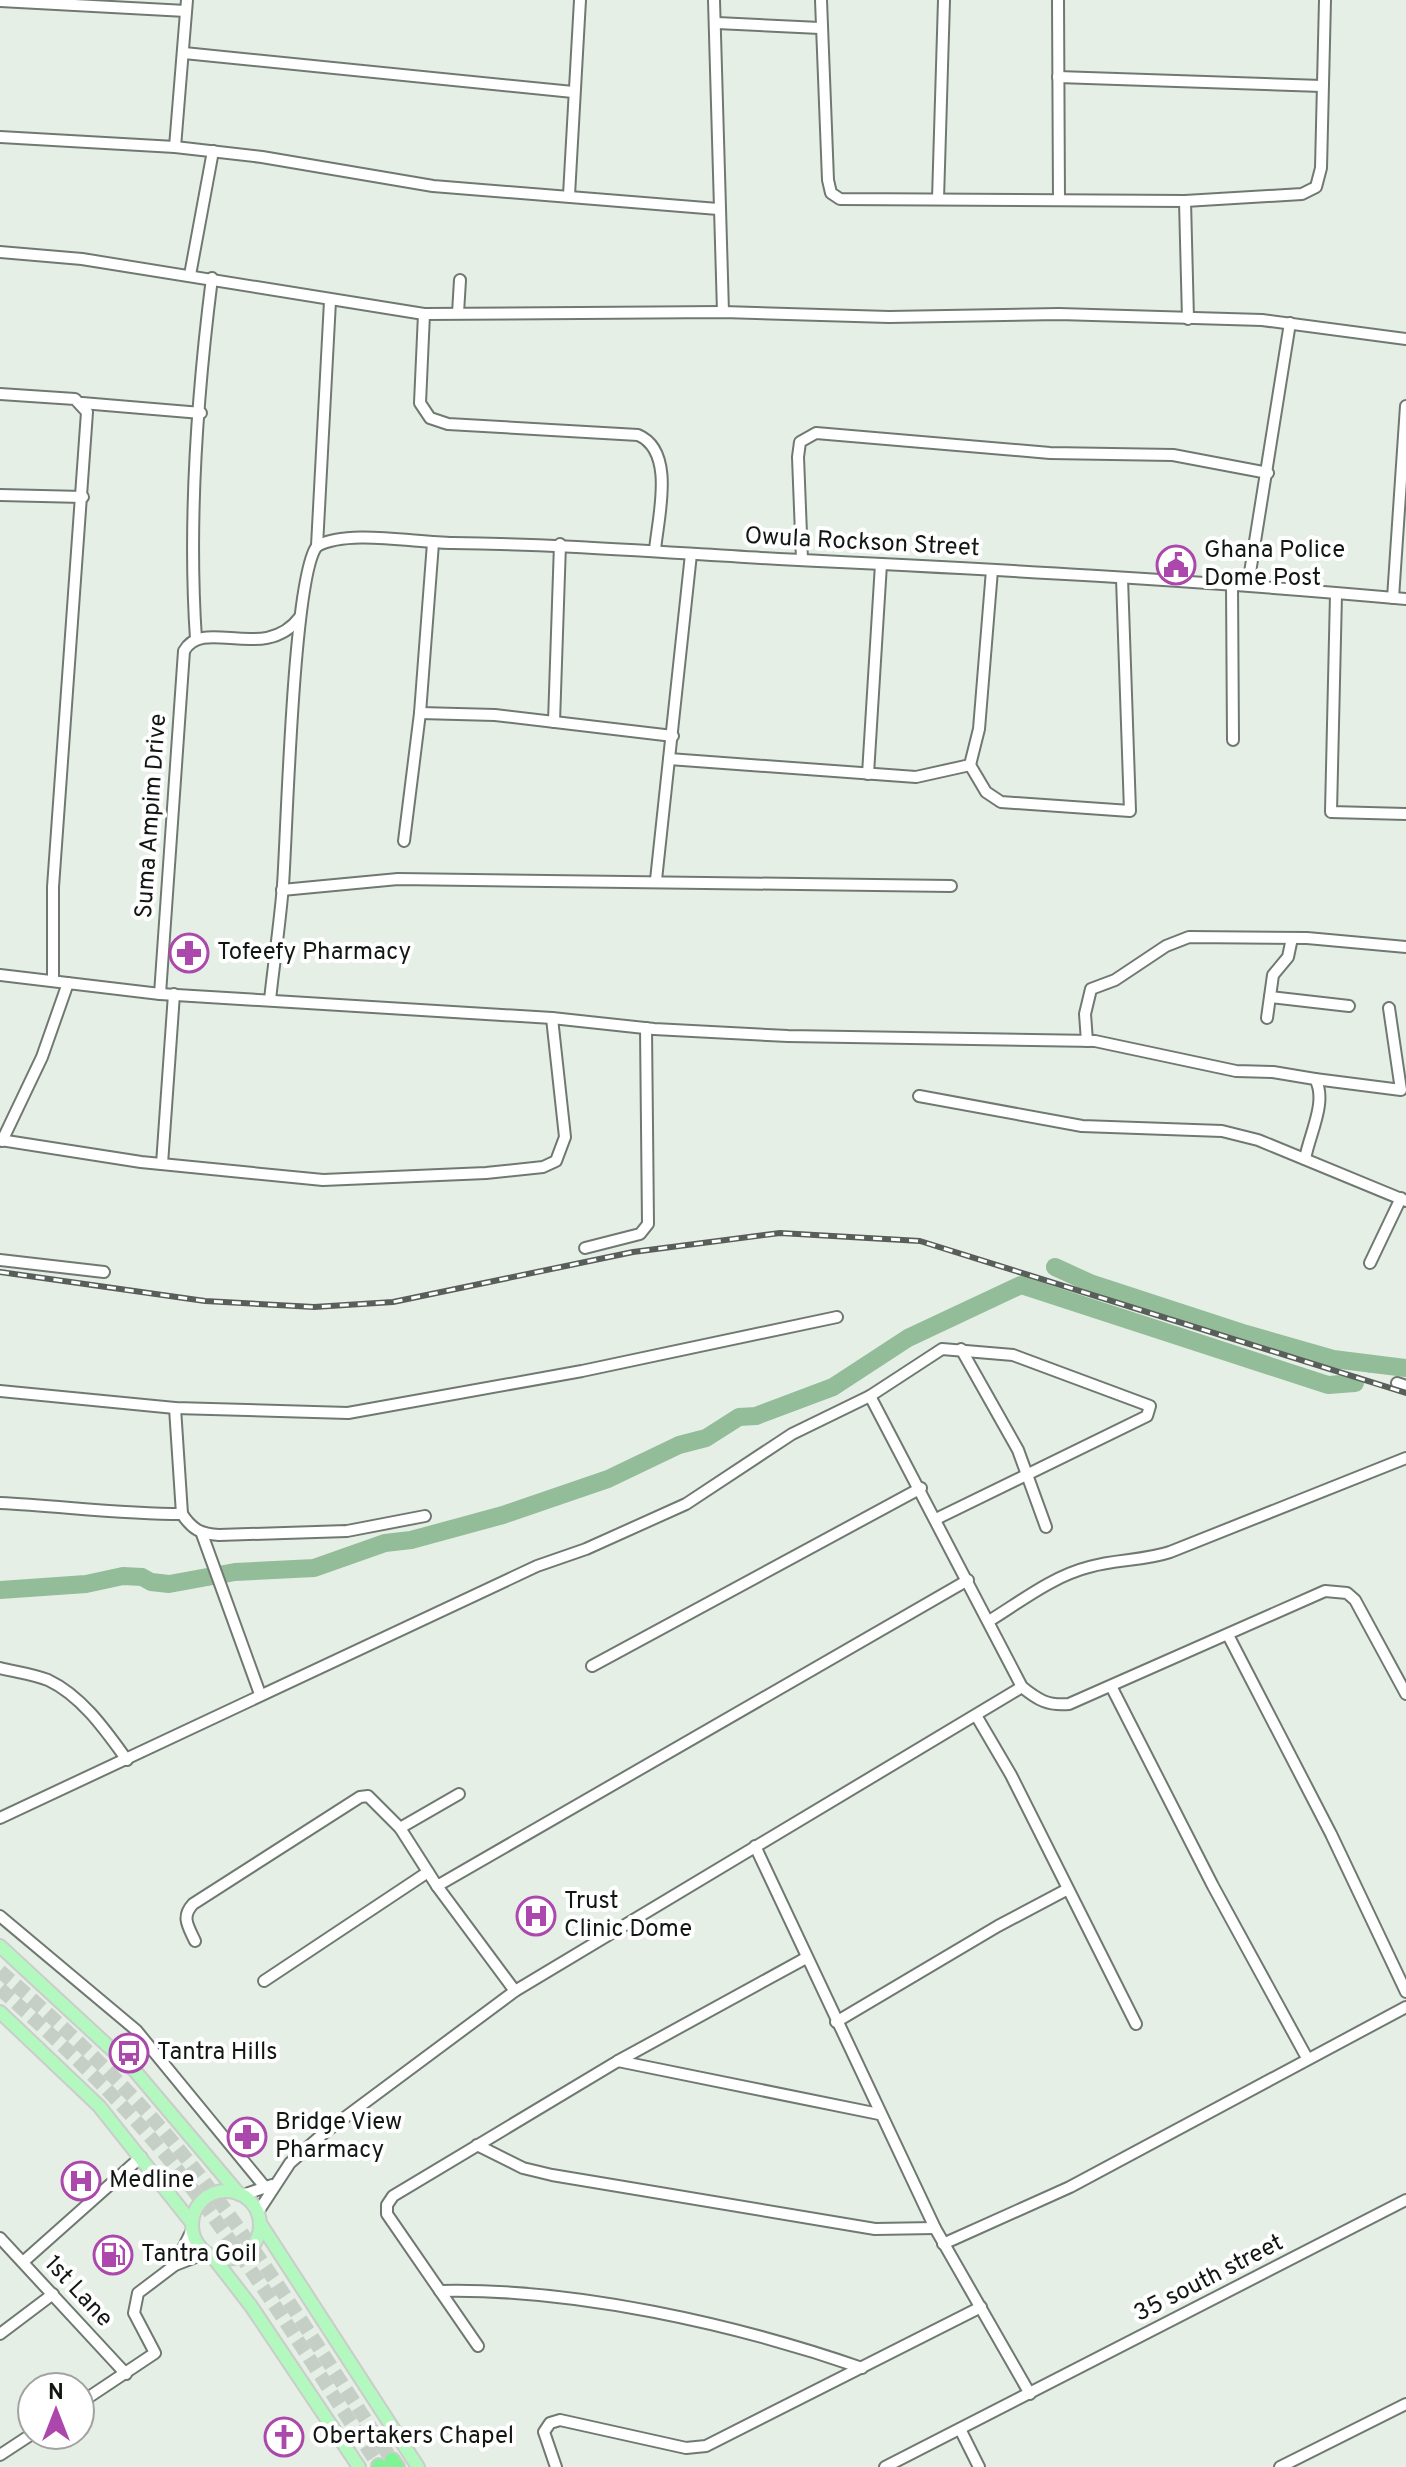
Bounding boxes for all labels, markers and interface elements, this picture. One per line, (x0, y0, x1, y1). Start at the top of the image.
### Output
street label: Owula Rockson Street (744, 522, 980, 564)
place label: Ghana Police Dome Post (1204, 536, 1345, 594)
public building icon: Ghana Police Dome Post (1155, 544, 1197, 586)
street label: Suma Ampim Drive (130, 713, 174, 919)
pharmacy icon: Tofeefy Pharmacy (168, 932, 210, 974)
place label: Tofeefy Pharmacy (217, 938, 411, 968)
place label: Trust Clinic Dome (564, 1887, 692, 1945)
hospital icon: Trust Clinic Dome (515, 1895, 557, 1937)
bus stop icon: Tantra Hills (108, 2032, 150, 2074)
place label: Tantra Hills (157, 2038, 277, 2068)
place label: Bridge View Pharmacy (275, 2108, 402, 2166)
pharmacy icon: Bridge View Pharmacy (226, 2116, 268, 2158)
hospital icon: Medline (60, 2160, 102, 2202)
place label: Medline (109, 2166, 194, 2196)
street label: 35 south street (1129, 2228, 1289, 2330)
fuel station icon: Tantra Goil (92, 2234, 134, 2276)
place label: Tantra Goil (141, 2240, 257, 2270)
street label: 1st Lane (37, 2250, 119, 2334)
north arrow (16, 2371, 96, 2451)
text: N (48, 2380, 64, 2407)
church icon: Obertakers Chapel (263, 2416, 305, 2458)
place label: Obertakers Chapel (312, 2422, 514, 2452)

